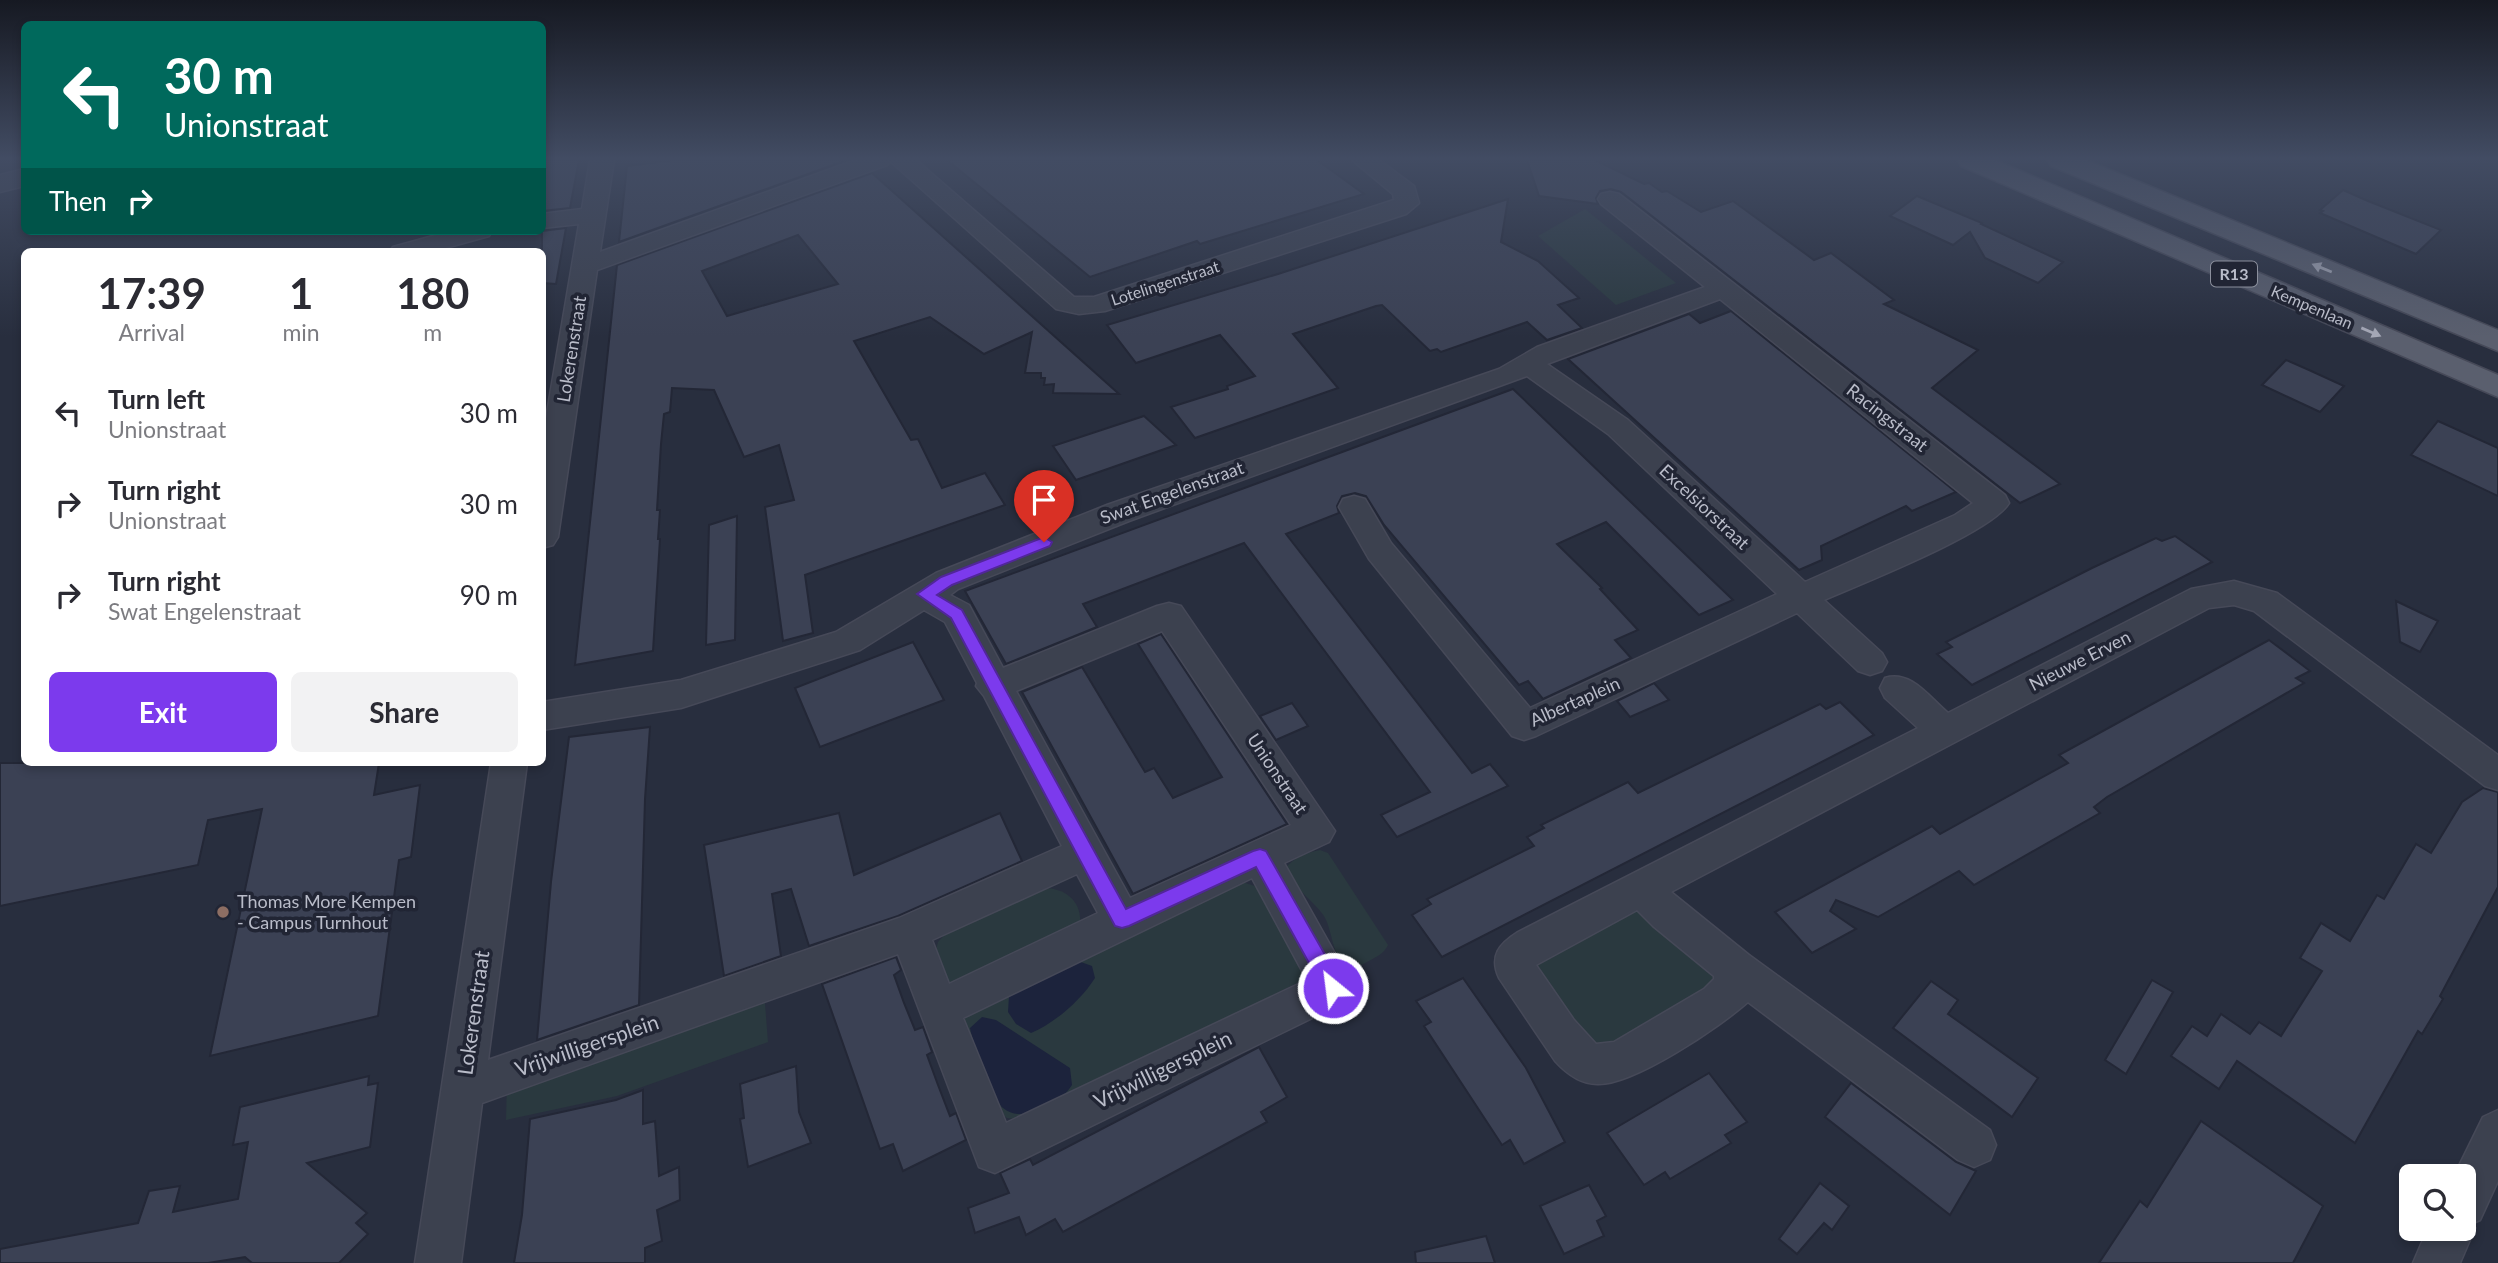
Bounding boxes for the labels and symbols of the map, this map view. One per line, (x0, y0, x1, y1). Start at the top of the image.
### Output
street label: Lotelingenstraat (1108, 256, 1222, 309)
road number: R13 (2211, 262, 2257, 286)
one-way arrow (2311, 263, 2332, 274)
street label: Kempenlaan (2269, 281, 2356, 332)
street label: Lokerenstraat (552, 293, 590, 404)
one-way arrow (2361, 327, 2382, 338)
street label: Racingstraat (1843, 379, 1933, 456)
street label: Swat Engelenstraat (1097, 456, 1247, 528)
street label: Excelsiorstraat (1655, 459, 1755, 554)
pin (1014, 470, 1074, 542)
street label: Nieuwe Erven (2025, 625, 2134, 695)
street label: Albertaplein (1526, 671, 1623, 731)
street label: Unionstraat (1243, 729, 1313, 818)
place label: Thomas More Kempen - Campus Turnhout (237, 890, 416, 933)
marker: Thomas More Kempen - Campus Turnhout (215, 904, 231, 920)
street label: Lokerenstraat (451, 948, 494, 1077)
position arrow (1296, 951, 1370, 1025)
street label: Vrijwilligersplein (511, 1008, 662, 1081)
street label: Vrijwilligersplein (1089, 1024, 1235, 1113)

